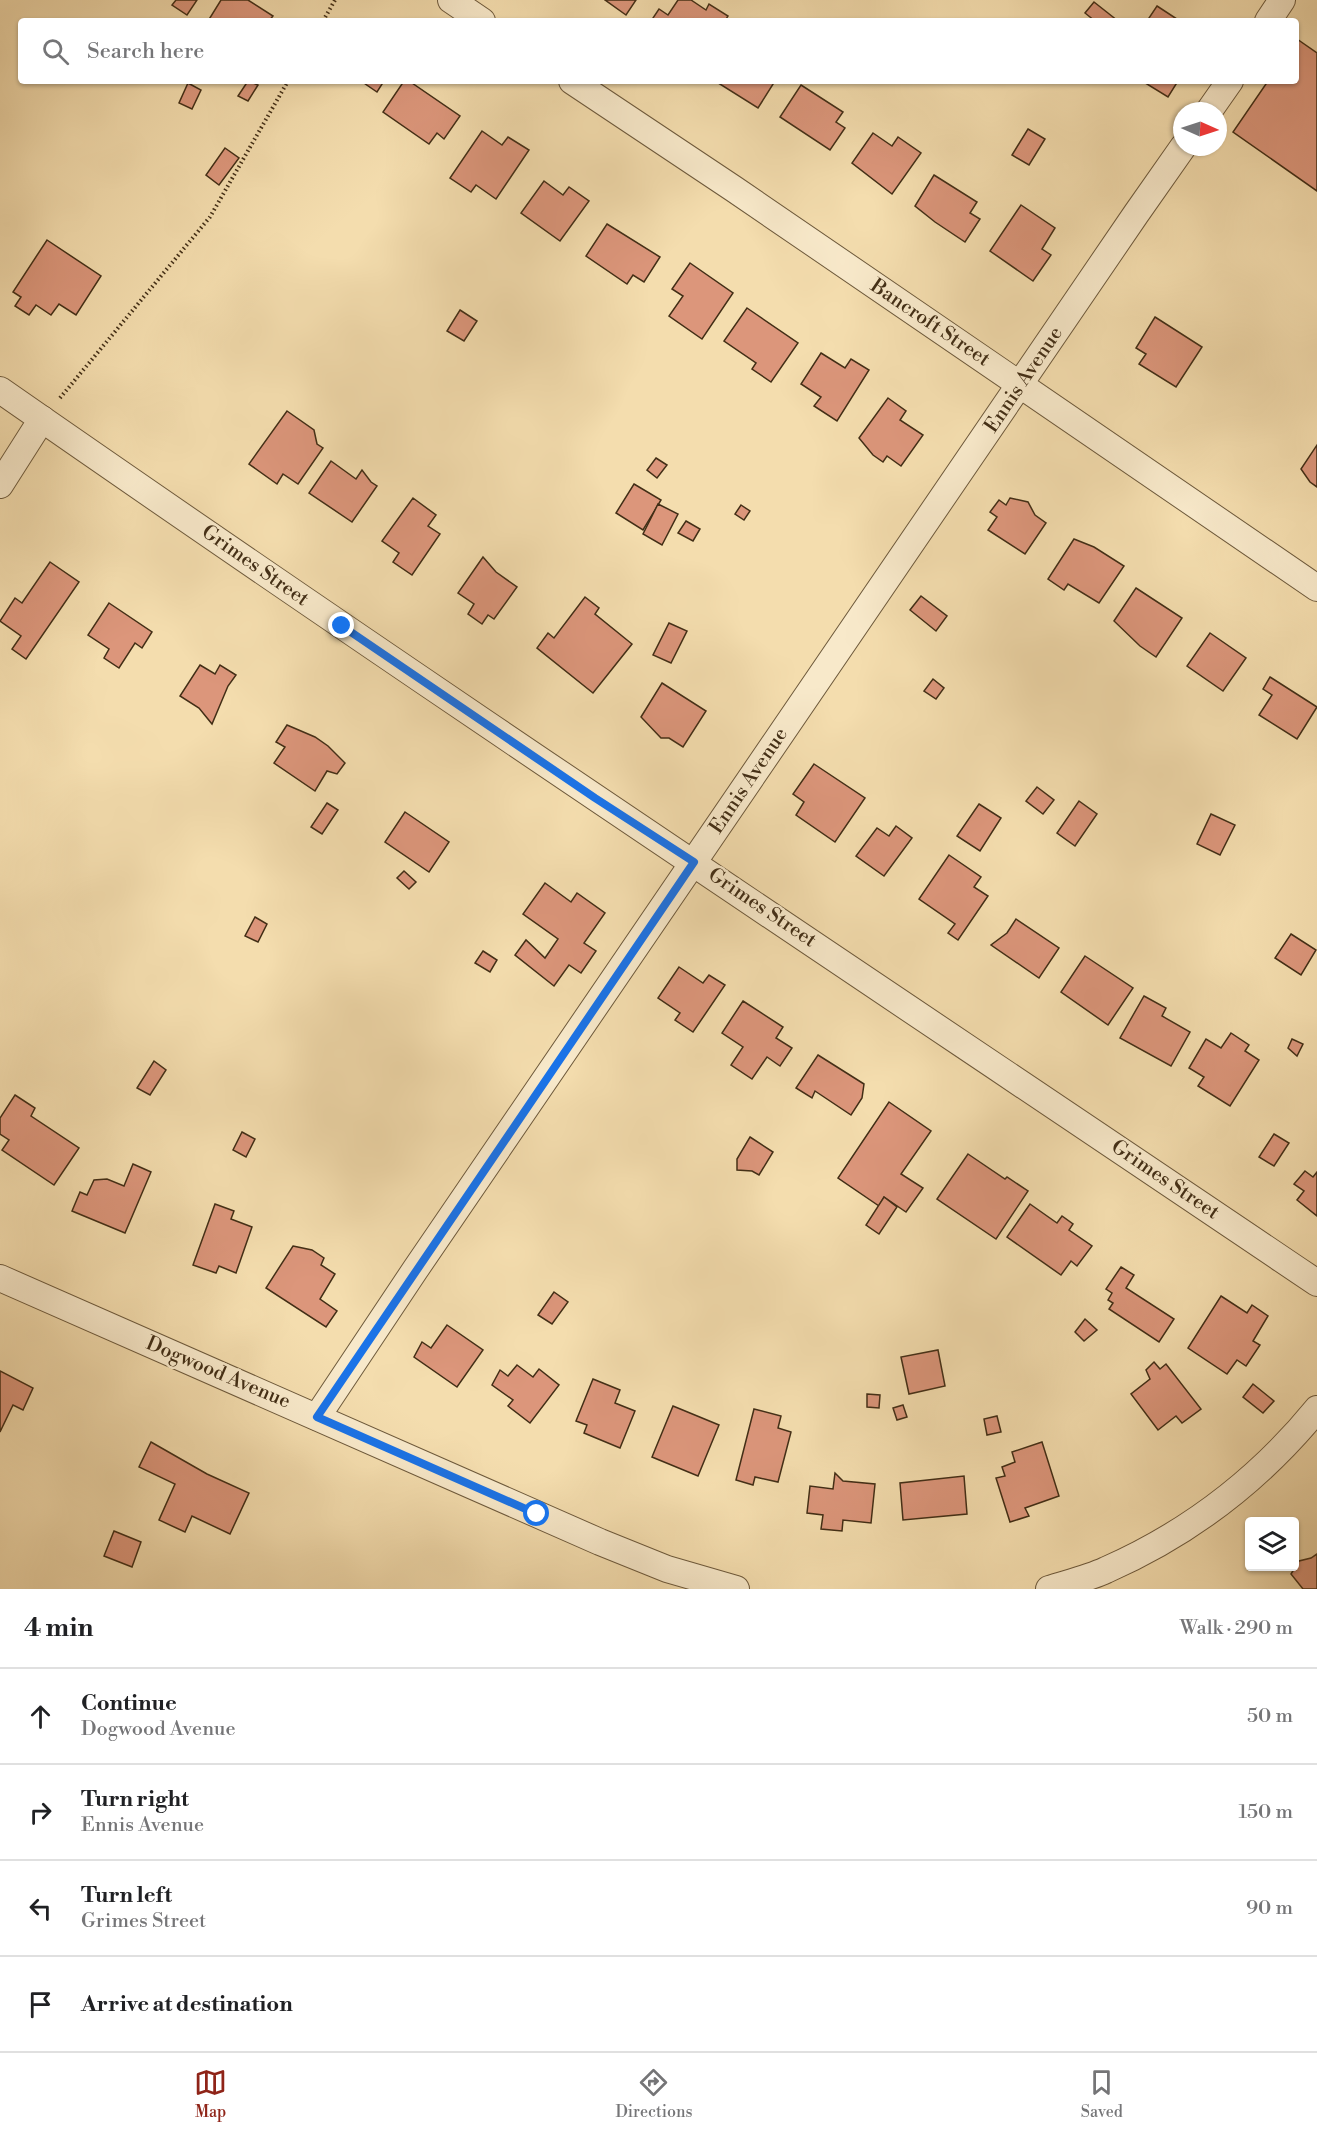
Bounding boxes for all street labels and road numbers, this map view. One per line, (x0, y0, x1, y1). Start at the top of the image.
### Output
street label: Bancroft Street (865, 273, 995, 372)
street label: Ennis Avenue (979, 322, 1069, 438)
street label: Grimes Street (197, 520, 313, 612)
street label: Ennis Avenue (704, 723, 794, 839)
street label: Grimes Street (703, 863, 821, 953)
street label: Grimes Street (1106, 1135, 1224, 1225)
street label: Dogwood Avenue (142, 1331, 294, 1415)

